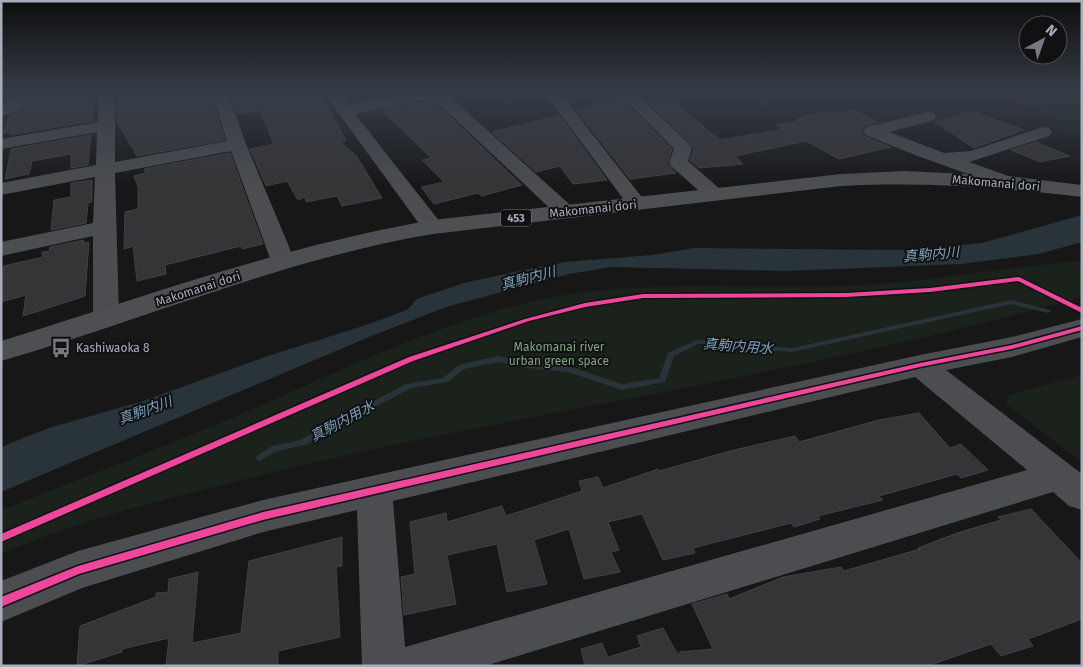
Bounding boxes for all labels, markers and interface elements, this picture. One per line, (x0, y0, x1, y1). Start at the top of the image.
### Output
north arrow (1018, 15, 1068, 65)
text: N (1042, 21, 1060, 40)
street label: Makomanai dori (952, 172, 1040, 194)
street label: Makomanai dori (548, 197, 638, 221)
road number: 453 (501, 210, 531, 227)
water label: 真駒内川 (902, 243, 962, 265)
water label: 真駒内川 (499, 263, 559, 294)
street label: Makomanai dori (154, 269, 242, 309)
water label: 真駒内用水 (702, 336, 775, 358)
bus stop icon: Kashiwaoka 8 (50, 337, 72, 359)
park label: Makomanai river urban green space (509, 340, 609, 368)
place label: Kashiwaoka 8 (76, 341, 150, 355)
water label: 真駒内川 (116, 392, 176, 428)
water label: 真駒内用水 (307, 397, 379, 445)

